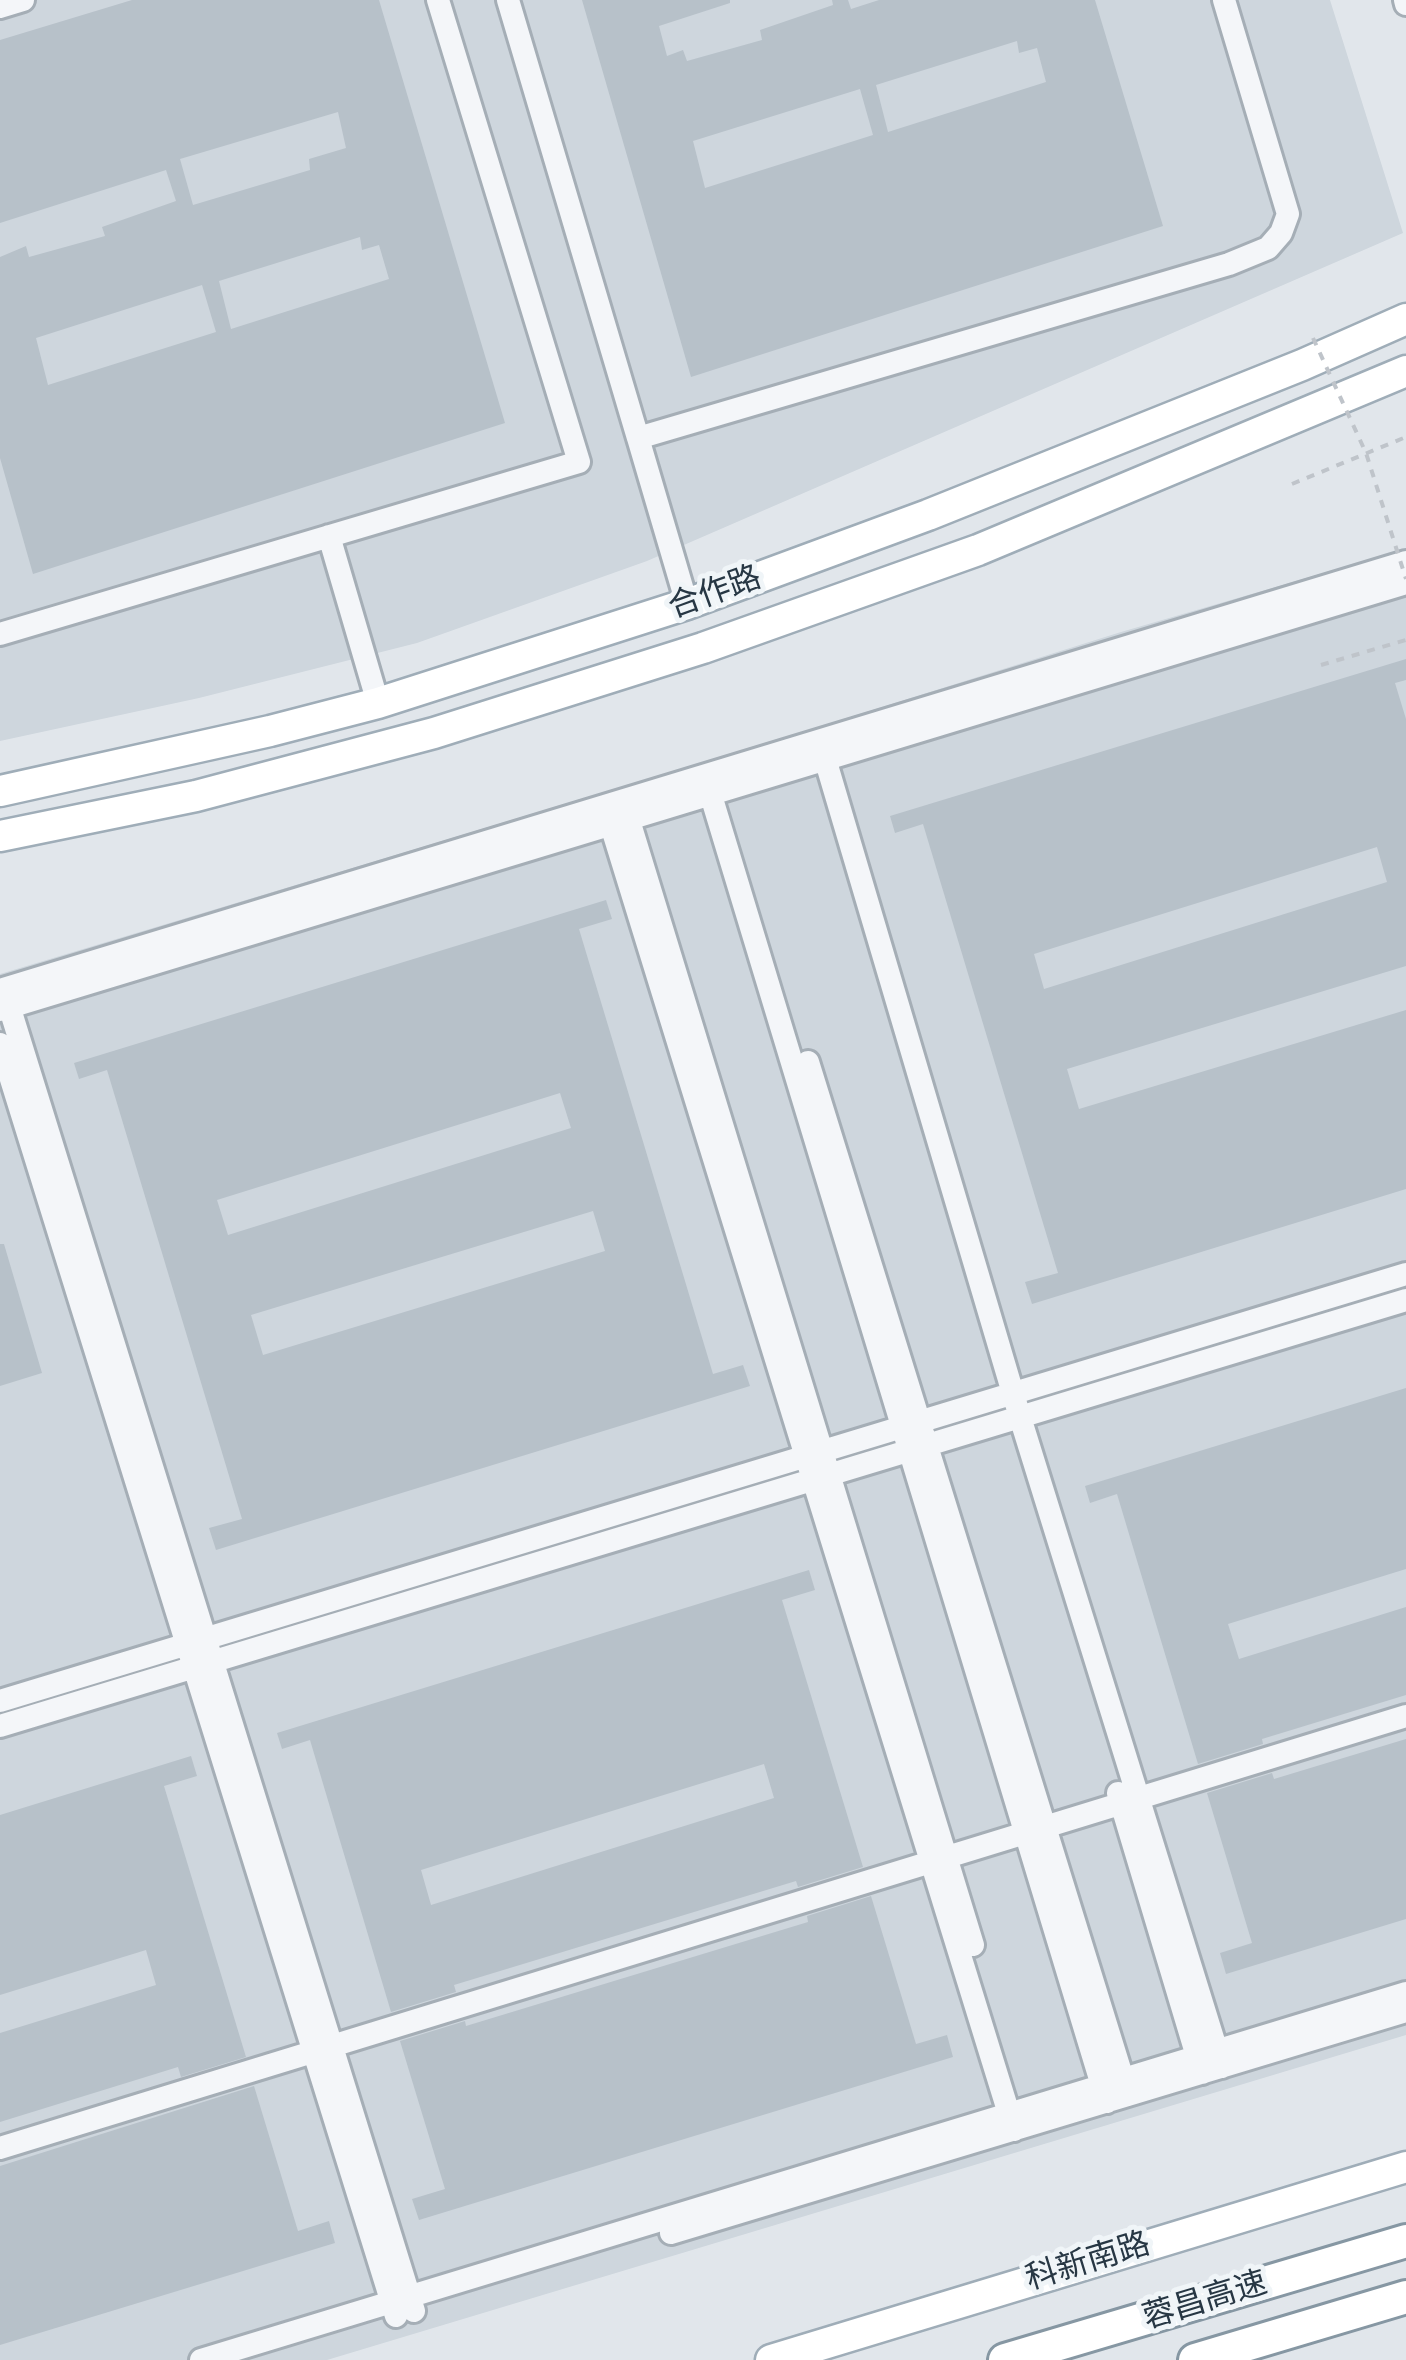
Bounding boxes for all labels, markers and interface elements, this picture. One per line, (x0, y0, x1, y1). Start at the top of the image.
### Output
street label: 合作路 (663, 559, 767, 627)
street label: 科新南路 (1021, 2225, 1155, 2299)
street label: 蓉昌高速 (1138, 2264, 1272, 2338)

